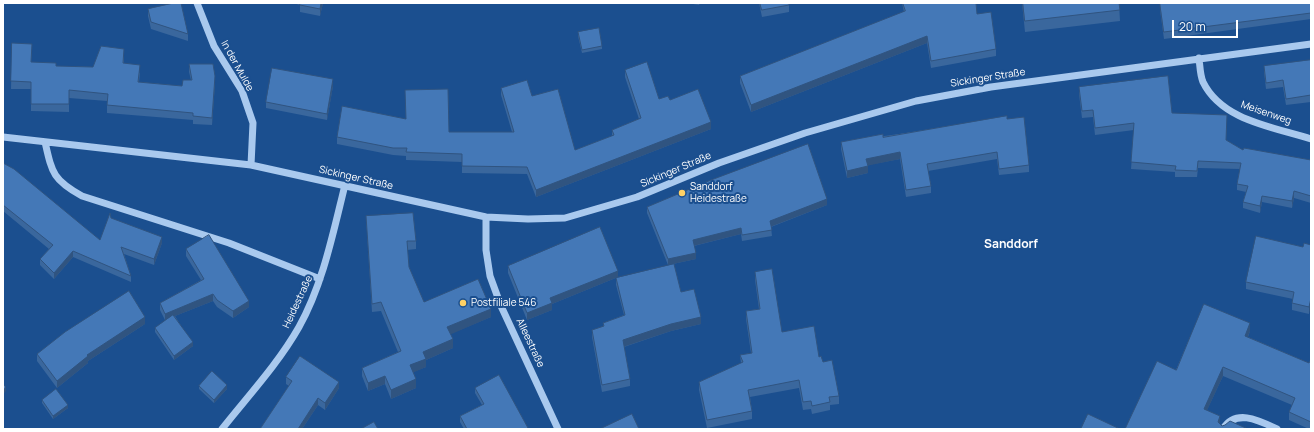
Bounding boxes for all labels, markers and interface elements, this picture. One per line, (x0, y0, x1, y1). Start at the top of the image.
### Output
scale bar (1174, 12, 1240, 38)
text: 20 m (1179, 18, 1206, 35)
street label: In der Mulde (218, 39, 256, 93)
street label: Sickinger Straße (950, 66, 1026, 90)
street label: Meisenweg (1239, 99, 1293, 127)
street label: Sickinger Straße (639, 150, 713, 190)
street label: Sickinger Straße (318, 164, 394, 192)
place label: Sanddorf Heidestraße (690, 181, 747, 204)
marker: Sanddorf Heidestraße (677, 188, 687, 198)
district label: Sanddorf (984, 238, 1038, 252)
street label: Heidestraße (281, 274, 315, 330)
place label: Postfiliale 546 (471, 297, 536, 309)
marker: Postfiliale 546 (458, 298, 468, 308)
street label: Alleestraße (513, 317, 547, 369)

